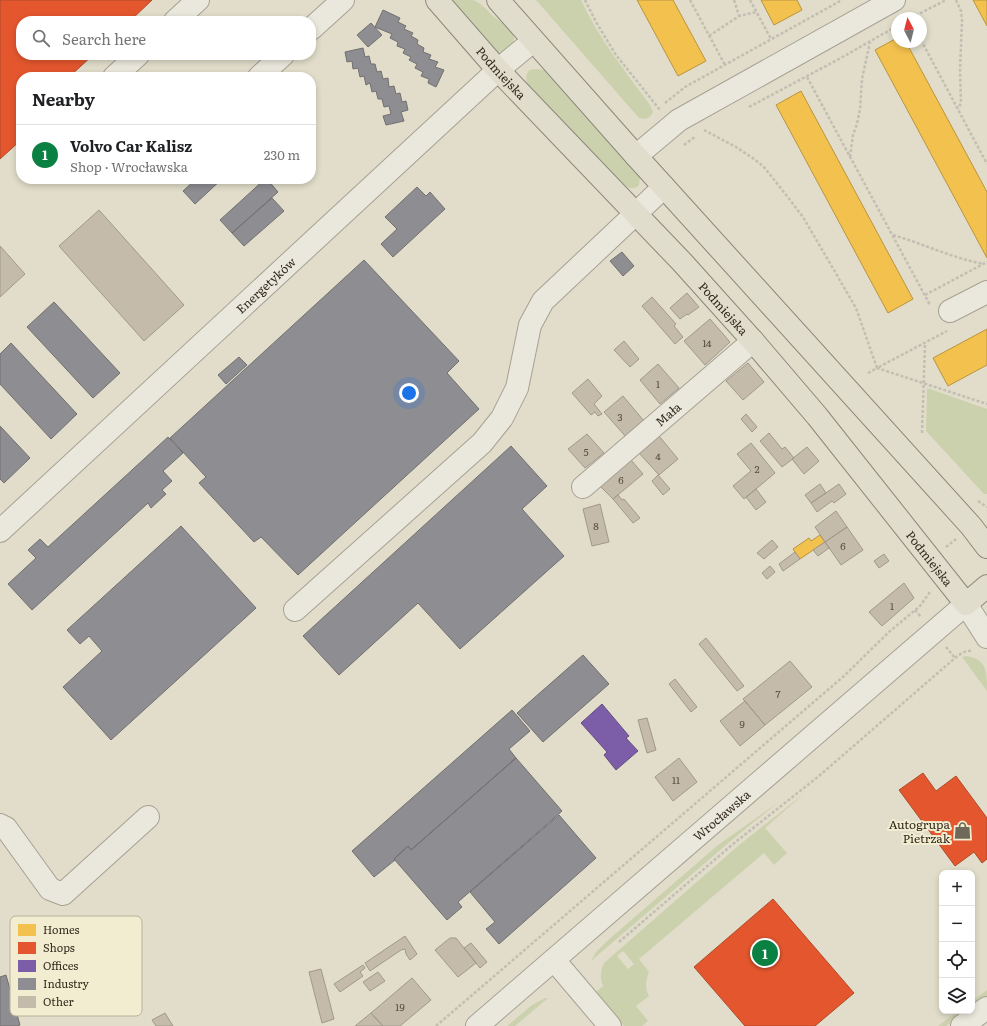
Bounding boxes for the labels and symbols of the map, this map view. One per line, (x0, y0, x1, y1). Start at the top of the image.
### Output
north arrow (891, 12, 927, 48)
street label: Podmiejska (472, 42, 531, 104)
street label: Energetyków (232, 252, 300, 317)
street label: Podmiejska (695, 278, 753, 339)
house number: 14 (702, 335, 712, 350)
house number: 1 (656, 376, 660, 391)
your location (399, 383, 419, 403)
street label: Mała (651, 397, 685, 430)
house number: 3 (617, 409, 623, 424)
house number: 5 (583, 444, 589, 459)
house number: 4 (655, 448, 661, 463)
house number: 2 (754, 461, 760, 476)
house number: 6 (618, 472, 624, 487)
house number: 8 (593, 518, 599, 533)
street label: Podmiejska (902, 527, 958, 590)
house number: 6 (840, 538, 846, 553)
house number: 1 (890, 598, 894, 613)
house number: 7 (775, 686, 781, 701)
house number: 9 (739, 716, 745, 731)
house number: 11 (672, 772, 680, 787)
street label: Wrocławska (689, 785, 755, 845)
place label: Autogrupa Pietrzak (889, 815, 951, 847)
shop icon: Autogrupa Pietrzak (953, 821, 973, 841)
legend (10, 916, 142, 1016)
text: Homes (43, 921, 80, 937)
pin: 1 (752, 938, 778, 968)
text: Shops (43, 939, 75, 955)
text: Offices (43, 957, 78, 973)
text: Industry (43, 975, 90, 991)
text: Other (43, 993, 75, 1009)
house number: 19 (395, 999, 405, 1014)

